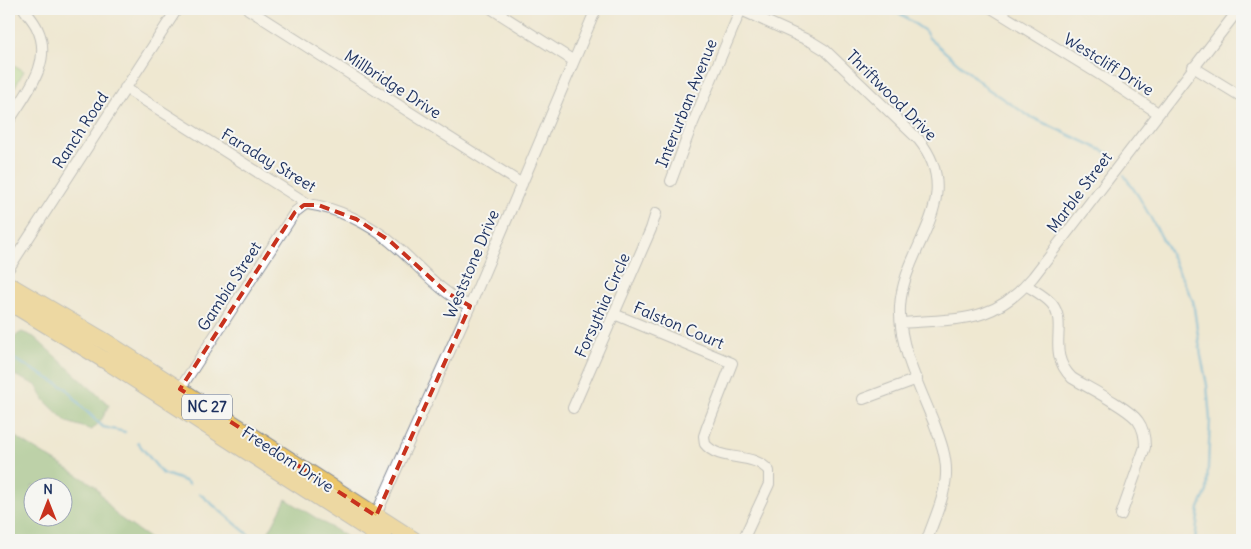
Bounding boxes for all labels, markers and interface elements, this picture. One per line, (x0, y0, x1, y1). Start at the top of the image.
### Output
street label: Westcliff Drive (1060, 28, 1158, 100)
street label: Interurban Avenue (651, 36, 721, 170)
street label: Millbridge Drive (341, 45, 445, 123)
street label: Thriftwood Drive (843, 46, 941, 144)
street label: Ranch Road (48, 88, 112, 172)
street label: Faraday Street (218, 124, 320, 196)
street label: Marble Street (1042, 147, 1116, 236)
street label: Weststone Drive (439, 206, 503, 322)
street label: Gambia Street (193, 237, 266, 335)
street label: Forsythia Circle (570, 250, 634, 360)
street label: Falston Court (631, 297, 728, 353)
road number: NC 27 (182, 394, 232, 420)
street label: Freedom Drive (238, 422, 338, 496)
north arrow (22, 476, 72, 526)
text: N (43, 480, 53, 498)

